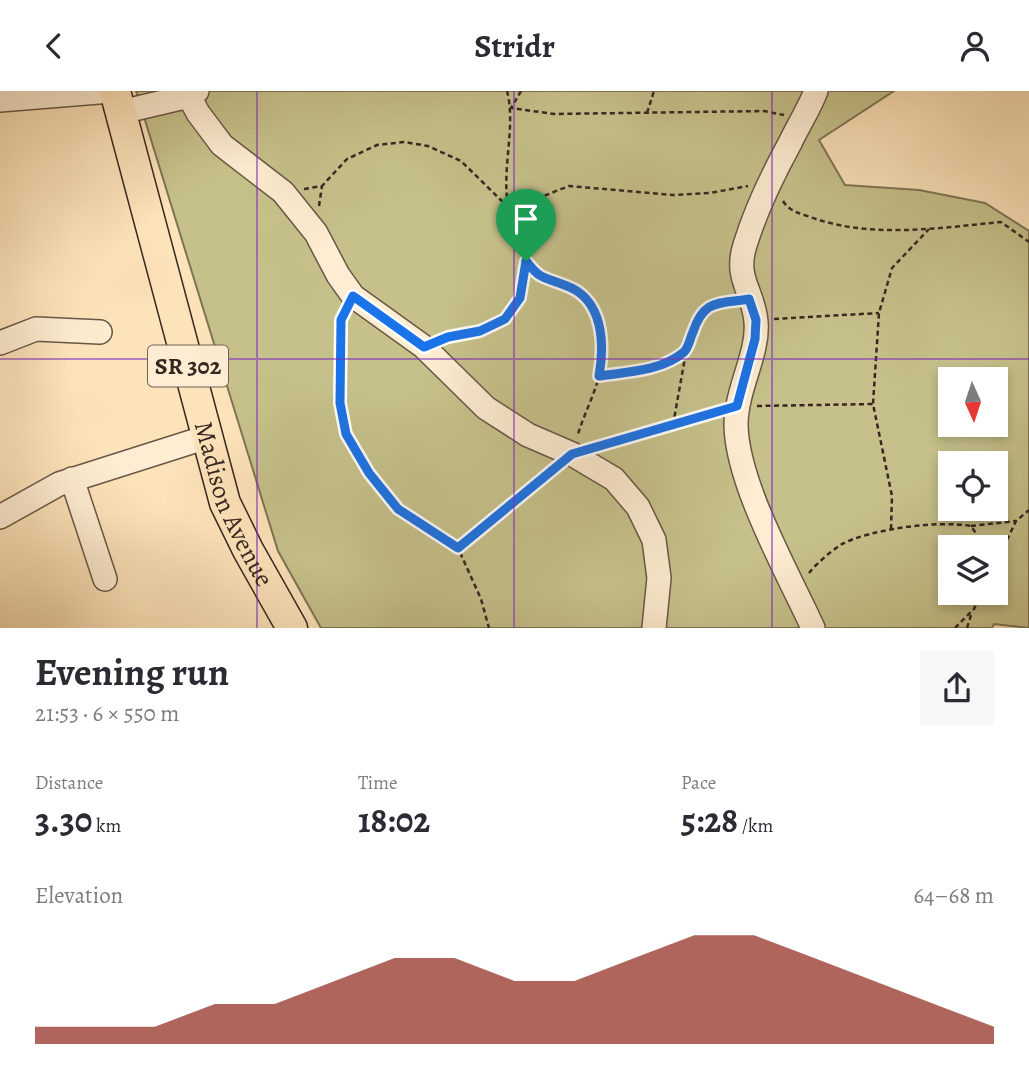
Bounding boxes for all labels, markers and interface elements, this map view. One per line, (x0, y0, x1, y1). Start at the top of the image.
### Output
text: Stridr (474, 24, 555, 68)
icon: back (35, 27, 73, 65)
icon: person (956, 27, 994, 65)
pin (496, 189, 556, 261)
icon: arrive (507, 200, 545, 238)
road number: SR 302 (148, 345, 228, 387)
north arrow (938, 367, 1008, 437)
map controls (938, 367, 1008, 605)
street label: Madison Avenue (186, 417, 282, 593)
button: locate (938, 451, 1008, 521)
button: layers (938, 535, 1008, 605)
text: Evening run (35, 646, 229, 698)
button: share (920, 651, 994, 725)
text: 21:53 · 6 × 550 m (35, 698, 180, 729)
text: Distance (35, 770, 103, 796)
text: Time (358, 770, 397, 796)
text: Pace (681, 770, 716, 796)
text: 3.30 (35, 796, 92, 844)
text: 18:02 (358, 796, 430, 844)
text: 5:28 (681, 796, 738, 844)
text: km (92, 813, 121, 839)
text: /km (738, 813, 773, 839)
text: Elevation (35, 880, 123, 911)
text: 64–68 m (913, 880, 994, 911)

